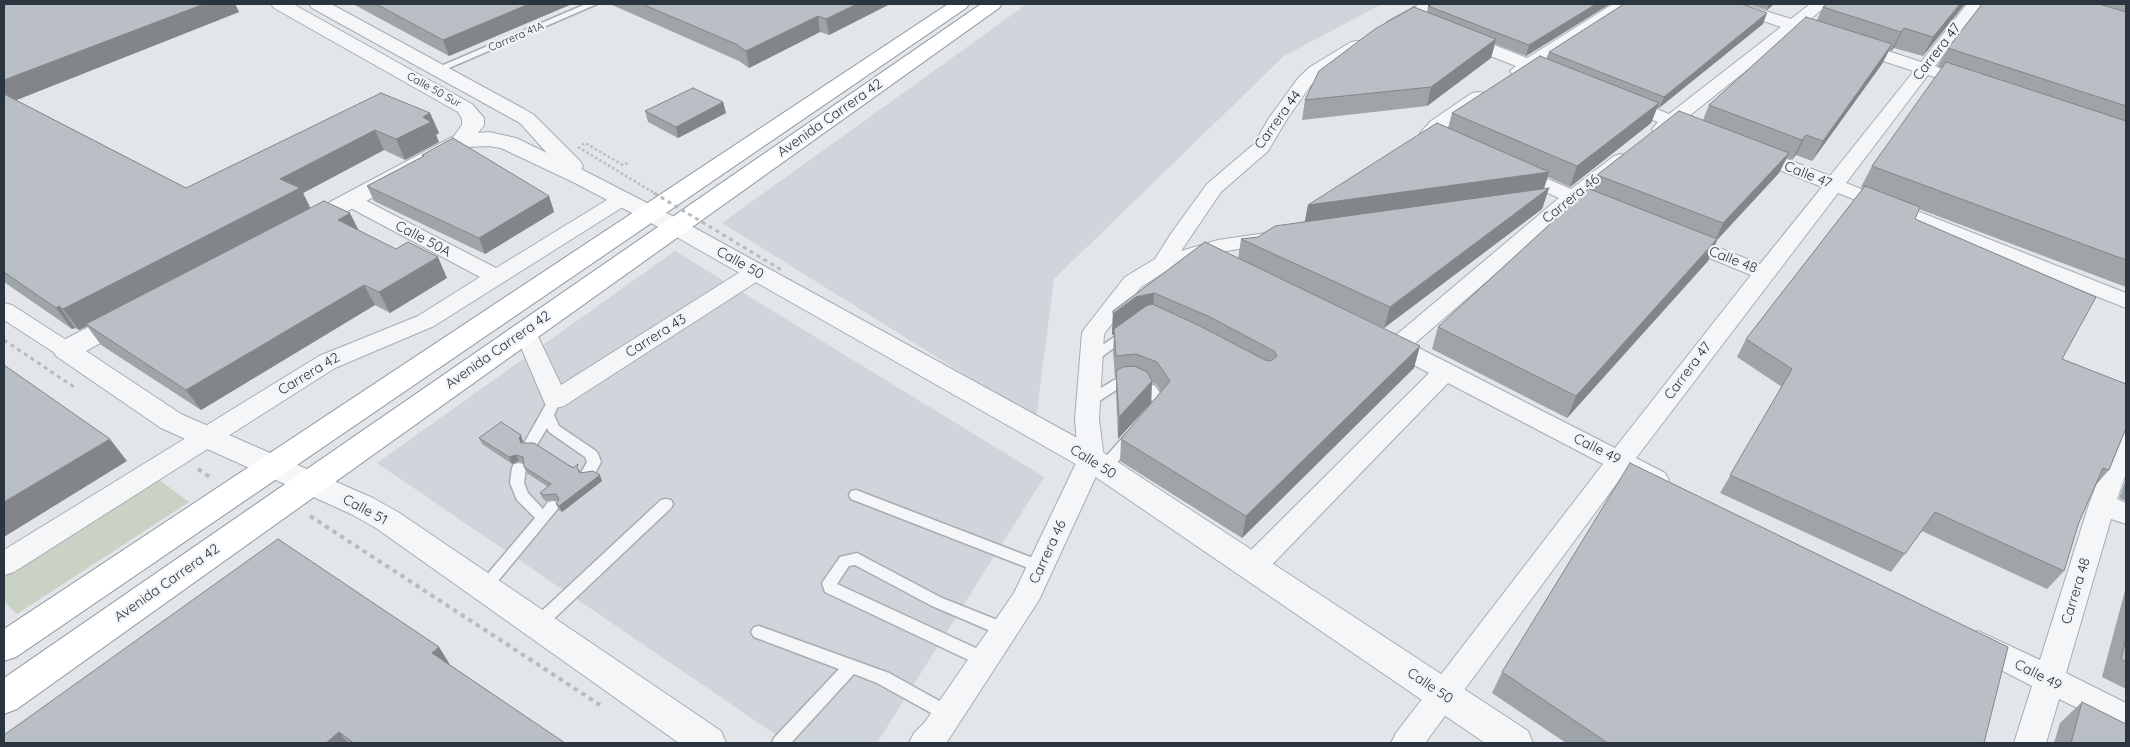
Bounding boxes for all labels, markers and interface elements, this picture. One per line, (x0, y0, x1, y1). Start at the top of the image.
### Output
street label: Carrera 41A (486, 19, 546, 55)
street label: Carrera 47 (1910, 20, 1964, 84)
street label: Calle 50 Sur (404, 70, 464, 110)
street label: Avenida Carrera 42 (774, 75, 886, 161)
street label: Carrera 44 (1251, 87, 1305, 153)
street label: Calle 47 (1782, 158, 1834, 192)
street label: Carrera 46 (1539, 171, 1603, 227)
street label: Calle 50A (392, 217, 454, 261)
street label: Calle 50 (713, 243, 767, 283)
street label: Calle 48 (1706, 243, 1760, 277)
street label: Avenida Carrera 42 (442, 307, 554, 393)
street label: Carrera 43 (623, 311, 689, 361)
street label: Carrera 47 (1661, 339, 1715, 403)
street label: Carrera 42 (275, 349, 343, 399)
street label: Calle 49 (1571, 430, 1623, 468)
street label: Calle 50 (1067, 441, 1119, 483)
street label: Calle 51 (340, 491, 390, 529)
street label: Carrera 46 (1026, 517, 1070, 587)
street label: Avenida Carrera 42 (111, 540, 223, 626)
street label: Carrera 48 (2058, 556, 2094, 626)
street label: Calle 49 (2012, 656, 2064, 694)
street label: Calle 50 (1404, 665, 1456, 707)

